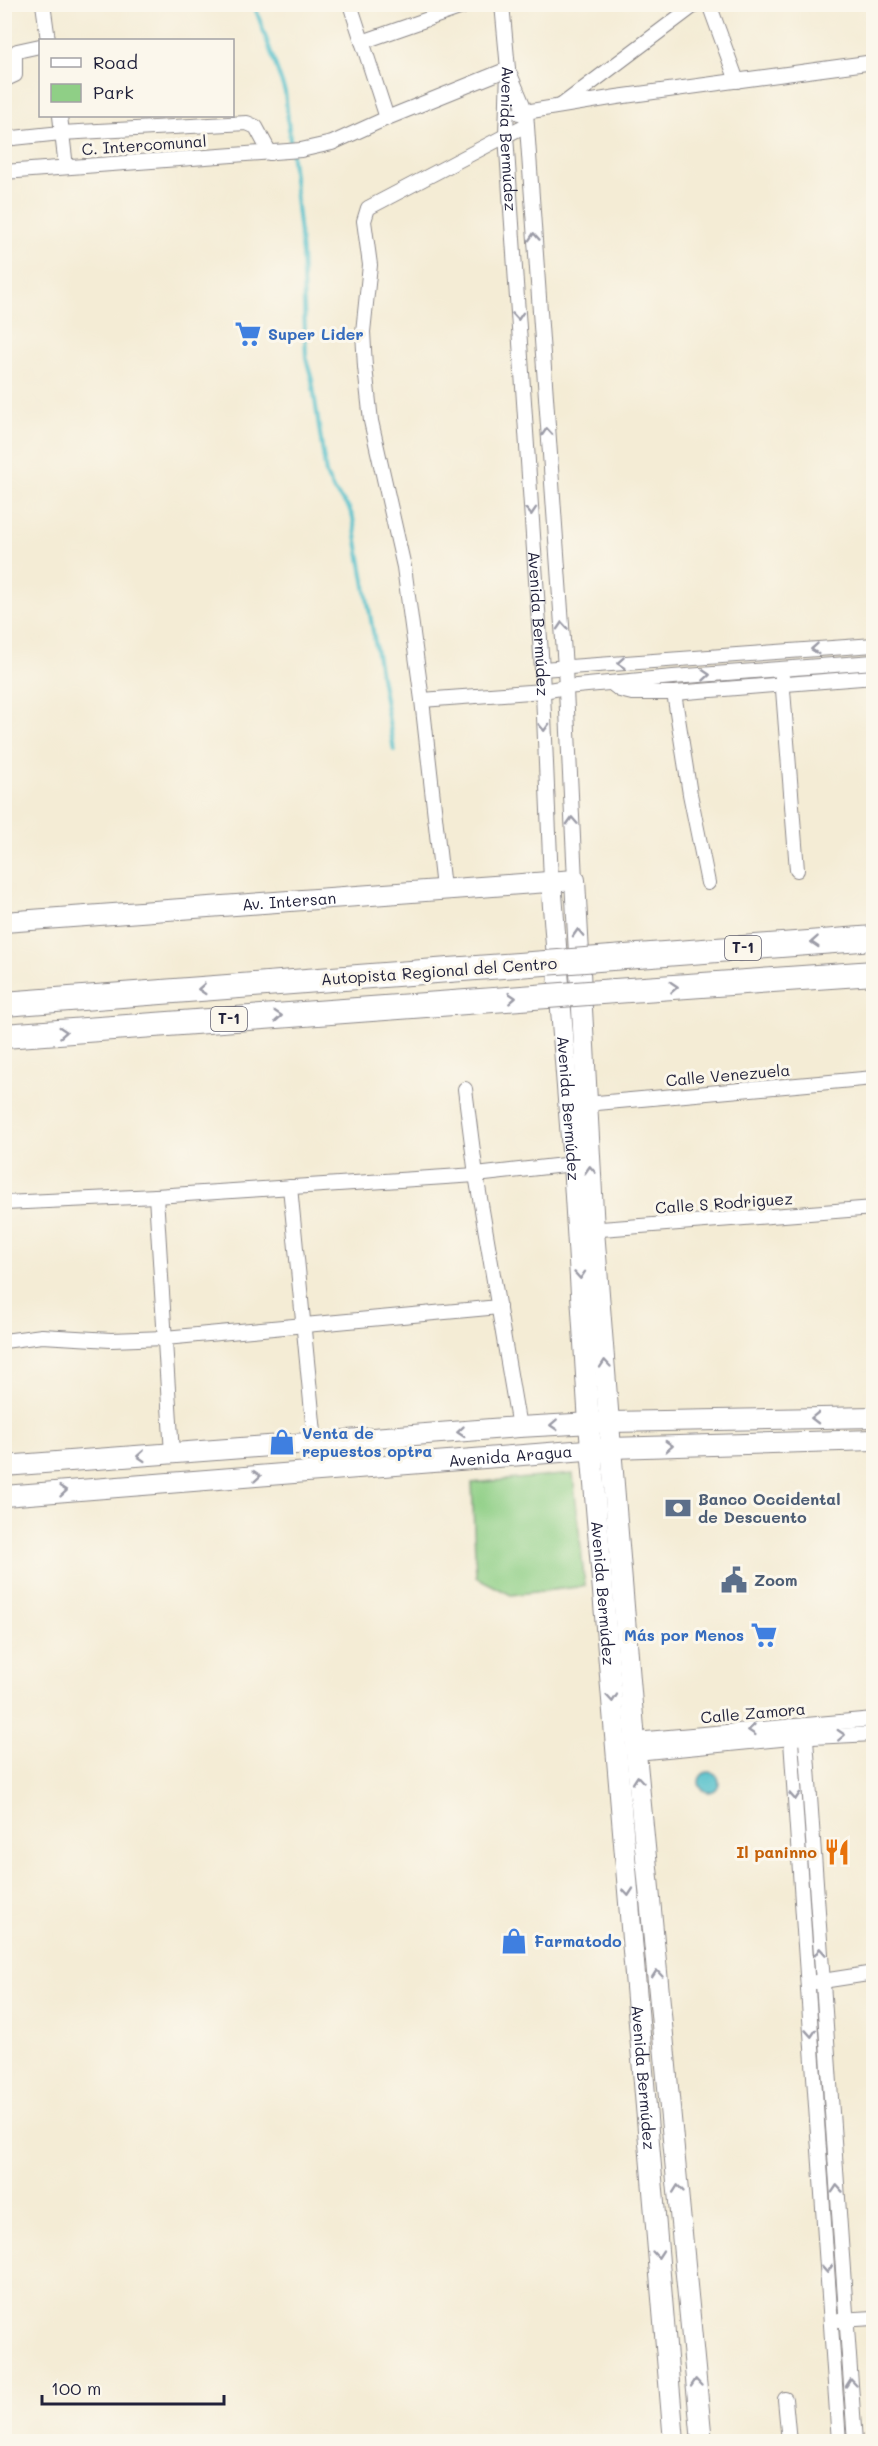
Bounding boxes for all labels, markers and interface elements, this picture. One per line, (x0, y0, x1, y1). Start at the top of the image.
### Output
legend (39, 39, 234, 117)
text: Road (93, 50, 138, 74)
street label: Avenida Bermúdez (496, 66, 522, 212)
text: Park (93, 80, 134, 104)
street label: C. Intercomunal (81, 130, 207, 159)
one-way arrow (527, 233, 540, 242)
one-way arrow (511, 312, 524, 321)
supermarket icon: Super Lider (233, 319, 263, 349)
place label: Super Lider (268, 323, 364, 344)
one-way arrow (541, 427, 554, 436)
one-way arrow (524, 506, 537, 515)
street label: Avenida Bermúdez (524, 550, 554, 697)
one-way arrow (556, 622, 569, 631)
one-way arrow (811, 642, 820, 655)
one-way arrow (616, 657, 625, 670)
one-way arrow (701, 669, 710, 682)
one-way arrow (538, 722, 551, 731)
one-way arrow (566, 817, 579, 826)
street label: Av. Intersan (241, 887, 337, 914)
one-way arrow (571, 929, 584, 938)
road number: T-1 (725, 936, 761, 960)
one-way arrow (811, 936, 820, 949)
street label: Autopista Regional del Centro (320, 952, 558, 989)
one-way arrow (669, 981, 678, 994)
one-way arrow (197, 982, 206, 995)
one-way arrow (507, 992, 516, 1005)
road number: T-1 (211, 1007, 247, 1031)
one-way arrow (274, 1009, 283, 1022)
one-way arrow (58, 1025, 67, 1038)
street label: Avenida Bermúdez (553, 1035, 585, 1181)
street label: Calle Venezuela (665, 1059, 791, 1090)
one-way arrow (584, 1165, 597, 1174)
street label: Calle S Rodriguez (654, 1187, 794, 1218)
one-way arrow (573, 1270, 586, 1279)
one-way arrow (599, 1360, 612, 1369)
one-way arrow (811, 1412, 820, 1424)
one-way arrow (550, 1419, 559, 1432)
place label: Venta de repuestos optra (302, 1422, 433, 1461)
one-way arrow (456, 1425, 465, 1438)
shop icon: Venta de repuestos optra (267, 1427, 297, 1457)
one-way arrow (665, 1439, 674, 1452)
street label: Avenida Aragua (448, 1440, 573, 1471)
one-way arrow (136, 1450, 145, 1463)
one-way arrow (253, 1469, 262, 1482)
one-way arrow (58, 1485, 67, 1498)
place label: Banco Occidental de Descuento (698, 1488, 840, 1527)
bank icon: Banco Occidental de Descuento (663, 1493, 693, 1523)
street label: Avenida Bermúdez (587, 1520, 620, 1666)
public building icon: Zoom (719, 1565, 749, 1595)
place label: Zoom (754, 1569, 798, 1590)
supermarket icon: Más por Menos (749, 1620, 779, 1650)
place label: Más por Menos (624, 1624, 744, 1645)
one-way arrow (605, 1693, 618, 1702)
street label: Calle Zamora (700, 1697, 806, 1728)
one-way arrow (748, 1723, 757, 1736)
one-way arrow (836, 1729, 845, 1742)
one-way arrow (632, 1775, 645, 1785)
one-way arrow (788, 1792, 801, 1801)
restaurant icon: Il paninno (822, 1837, 852, 1867)
place label: Il paninno (736, 1841, 817, 1862)
one-way arrow (621, 1887, 634, 1896)
shop icon: Farmatodo (499, 1926, 529, 1956)
place label: Farmatodo (534, 1930, 622, 1951)
one-way arrow (814, 1948, 827, 1957)
one-way arrow (651, 1970, 664, 1979)
street label: Avenida Bermúdez (628, 2004, 661, 2151)
one-way arrow (804, 2028, 817, 2037)
one-way arrow (830, 2184, 843, 2193)
one-way arrow (672, 2185, 685, 2194)
one-way arrow (651, 2249, 664, 2258)
one-way arrow (820, 2265, 833, 2274)
scale bar (42, 2368, 224, 2406)
text: 100 m (51, 2376, 101, 2400)
one-way arrow (690, 2379, 703, 2388)
one-way arrow (844, 2379, 857, 2388)

